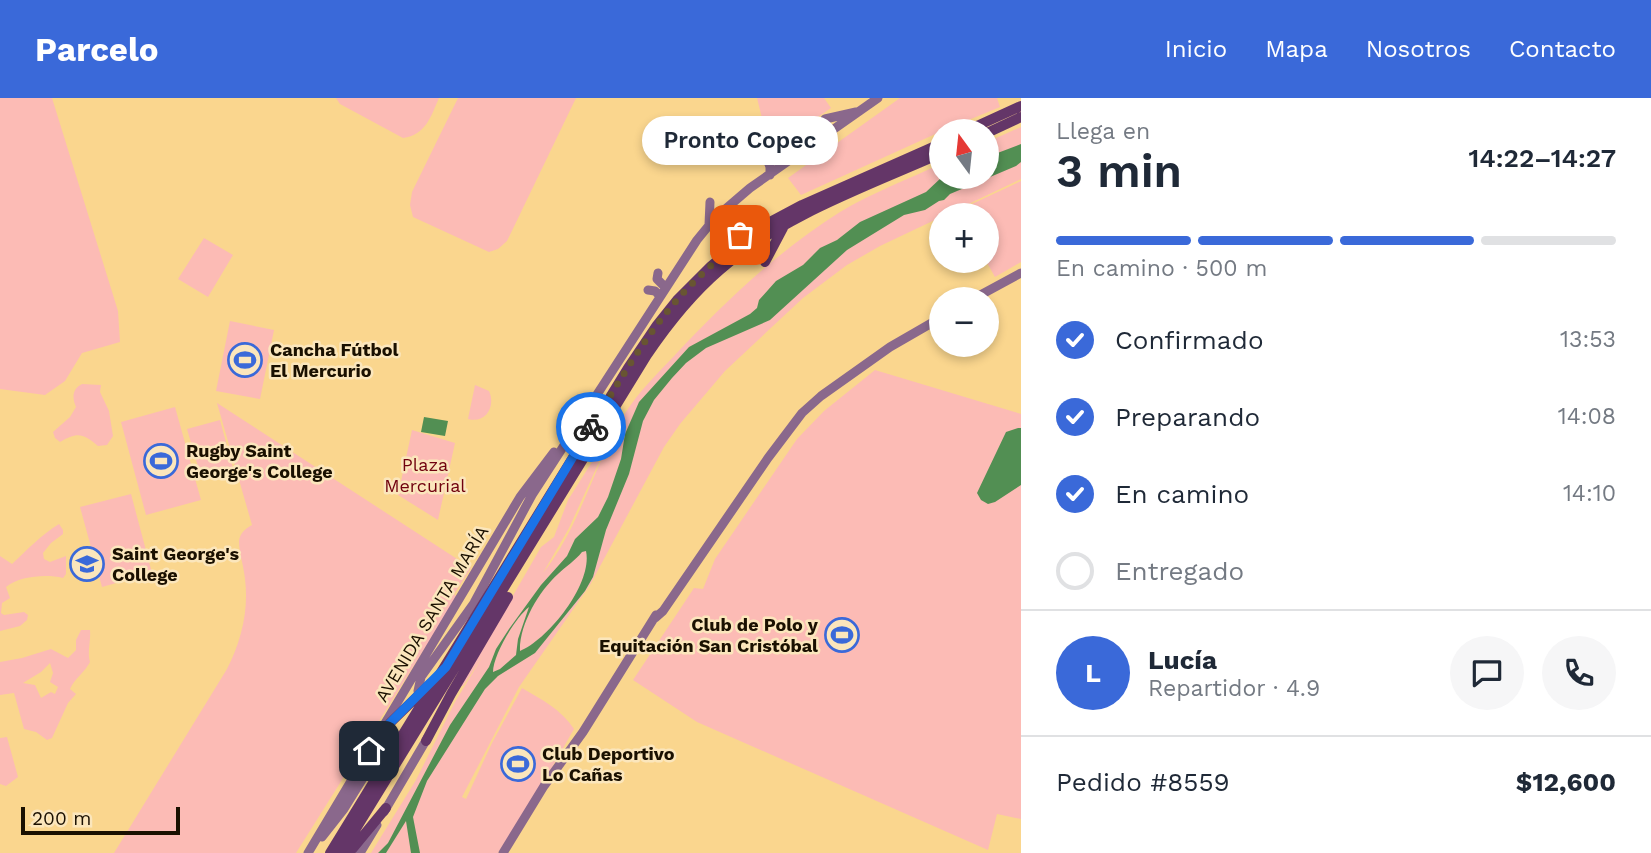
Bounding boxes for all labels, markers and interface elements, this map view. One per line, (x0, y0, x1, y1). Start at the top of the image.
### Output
text: Parcelo (35, 30, 159, 69)
text: Inicio (1165, 35, 1227, 63)
text: Mapa (1265, 35, 1328, 63)
text: Nosotros (1366, 35, 1471, 63)
text: Contacto (1509, 35, 1616, 63)
callout: Pronto Copec (642, 116, 838, 165)
text: Llega en (1056, 118, 1150, 145)
north arrow (929, 119, 999, 189)
map controls (929, 119, 999, 357)
text: Pronto Copec (663, 127, 817, 154)
text: 14:22–14:27 (1469, 143, 1616, 173)
text: 3 min (1056, 144, 1182, 198)
button: + (929, 203, 999, 273)
pin (710, 205, 770, 265)
icon: bag (721, 216, 759, 254)
text: En camino · 500 m (1056, 255, 1267, 282)
button: − (929, 287, 999, 357)
icon: check (1056, 321, 1094, 359)
text: Confirmado (1115, 325, 1264, 355)
text: 13:53 (1560, 326, 1616, 353)
place label: Cancha Fútbol El Mercurio (270, 339, 399, 381)
sports icon: Cancha Fútbol El Mercurio (226, 341, 264, 379)
courier (556, 392, 626, 462)
icon: check (1056, 398, 1094, 436)
text: Preparando (1115, 402, 1260, 432)
text: 14:08 (1558, 403, 1616, 430)
icon: bike (572, 408, 610, 446)
place label: Rugby Saint George's College (186, 440, 333, 482)
sports icon: Rugby Saint George's College (142, 442, 180, 480)
park label: Plaza Mercurial (384, 454, 466, 496)
icon: check (1056, 475, 1094, 513)
text: En camino (1115, 479, 1249, 509)
text: 14:10 (1563, 480, 1616, 507)
street label: AVENIDA SANTA MARÍA (371, 522, 493, 706)
place label: Saint George's College (112, 543, 240, 585)
school or university icon: Saint George's College (68, 545, 106, 583)
text: Entregado (1115, 556, 1244, 586)
place label: Club de Polo y Equitación San Cristóbal (599, 614, 819, 656)
sports icon: Club de Polo y Equitación San Cristóbal (823, 616, 861, 654)
button: chat (1450, 636, 1524, 710)
button: phone (1542, 636, 1616, 710)
text: Lucía (1148, 645, 1217, 675)
text: L (1085, 658, 1101, 688)
text: Repartidor · 4.9 (1148, 675, 1320, 702)
pin (339, 721, 399, 781)
icon: home (350, 732, 388, 770)
place label: Club Deportivo Lo Cañas (542, 743, 675, 785)
sports icon: Club Deportivo Lo Cañas (499, 745, 537, 783)
text: Pedido #8559 (1056, 767, 1230, 797)
text: $12,600 (1516, 767, 1616, 797)
scale bar (21, 804, 180, 836)
text: 200 m (32, 807, 91, 830)

